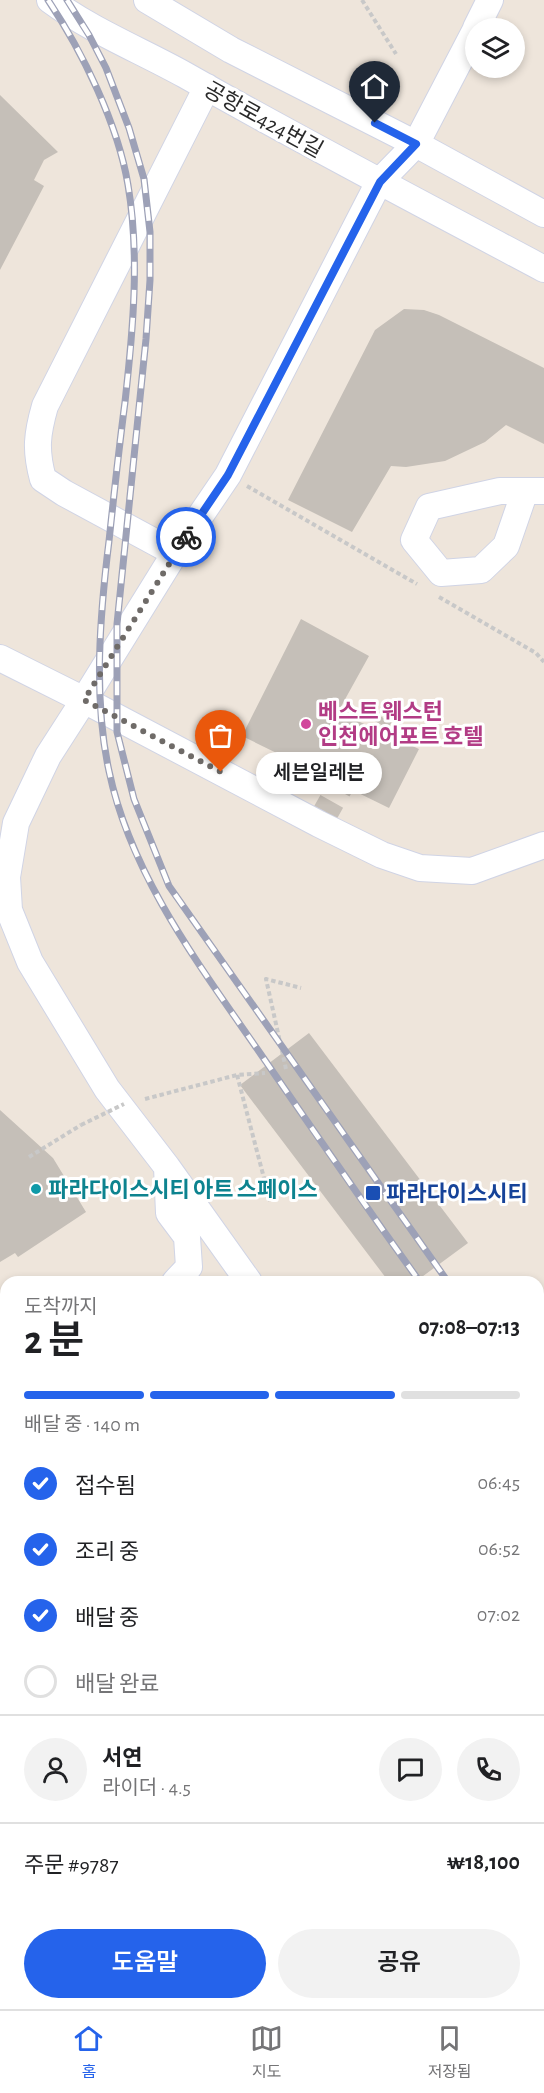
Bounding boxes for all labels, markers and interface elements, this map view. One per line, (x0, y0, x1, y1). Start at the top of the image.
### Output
map controls (465, 18, 525, 78)
button: layers (465, 18, 525, 78)
pin (349, 61, 400, 123)
icon: home (358, 70, 391, 103)
street label: 공항로424번길 (200, 77, 327, 162)
courier (156, 507, 216, 567)
icon: bike (170, 521, 203, 554)
place label: 베스트 웨스턴 인천에어포트 호텔 (318, 700, 483, 748)
pin (195, 710, 246, 772)
marker: 베스트 웨스턴 인천에어포트 호텔 (299, 717, 313, 731)
icon: bag (204, 719, 237, 752)
callout: 세븐일레븐 (257, 751, 383, 793)
text: 세븐일레븐 (273, 763, 365, 783)
place label: 파라다이스시티 아트 스페이스 (48, 1178, 318, 1201)
marker: 파라다이스시티 아트 스페이스 (29, 1182, 43, 1196)
place label: 파라다이스시티 (386, 1182, 528, 1205)
marker: 파라다이스시티 (364, 1184, 382, 1202)
text: 도착까지 (24, 1297, 98, 1317)
text: 07:08–07:13 (418, 1316, 520, 1338)
text: 2 분 (24, 1322, 84, 1361)
text: 배달 중 · 140 m (24, 1415, 140, 1435)
icon: check (24, 1467, 57, 1500)
text: 06:45 (477, 1473, 520, 1493)
text: 접수됨 (75, 1475, 136, 1497)
icon: check (24, 1533, 57, 1566)
text: 06:52 (478, 1539, 520, 1559)
text: 조리 중 (75, 1541, 139, 1563)
icon: check (24, 1599, 57, 1632)
text: 07:02 (477, 1605, 520, 1625)
text: 배달 중 (75, 1607, 139, 1629)
text: 배달 완료 (75, 1673, 160, 1695)
button: person (24, 1738, 87, 1801)
button: chat (379, 1738, 442, 1801)
button: phone (457, 1738, 520, 1801)
text: 서연 (102, 1747, 142, 1769)
text: 라이더 · 4.5 (102, 1778, 191, 1798)
text: ₩18,100 (446, 1851, 520, 1873)
text: 주문 #9787 (24, 1854, 119, 1876)
button: 도움말 (24, 1929, 266, 1998)
button: 공유 (278, 1929, 520, 1998)
tab: 홈 (72, 2022, 105, 2082)
tab: 지도 (250, 2022, 283, 2082)
tab: 저장됨 (428, 2022, 472, 2082)

